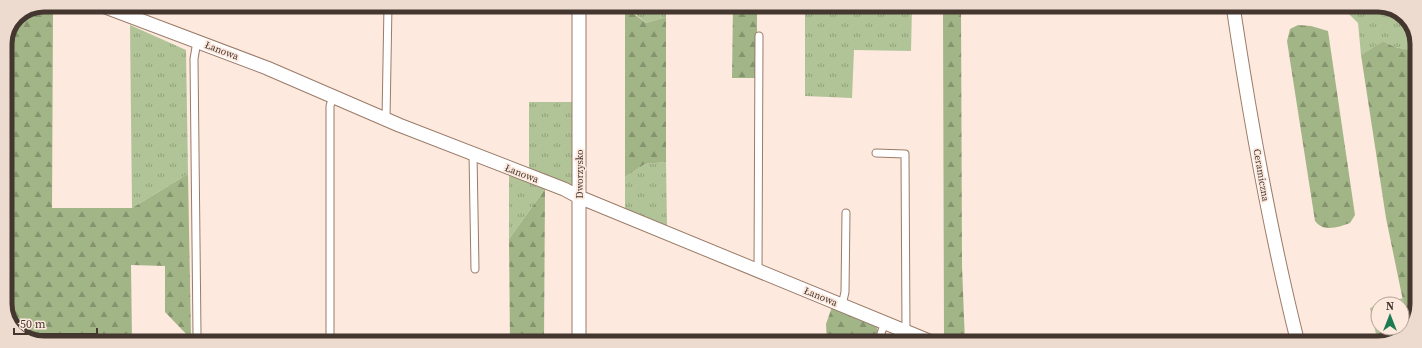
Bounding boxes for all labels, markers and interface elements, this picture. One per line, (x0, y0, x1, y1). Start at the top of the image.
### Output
street label: Łanowa (203, 38, 241, 63)
street label: Ceramiczna (1250, 148, 1273, 203)
street label: Dworzysko (573, 149, 586, 198)
street label: Łanowa (503, 161, 541, 186)
street label: Łanowa (802, 284, 840, 309)
north arrow (1370, 296, 1410, 336)
text: N (1386, 299, 1394, 314)
scale bar (14, 310, 97, 336)
text: 50 m (20, 316, 46, 332)

